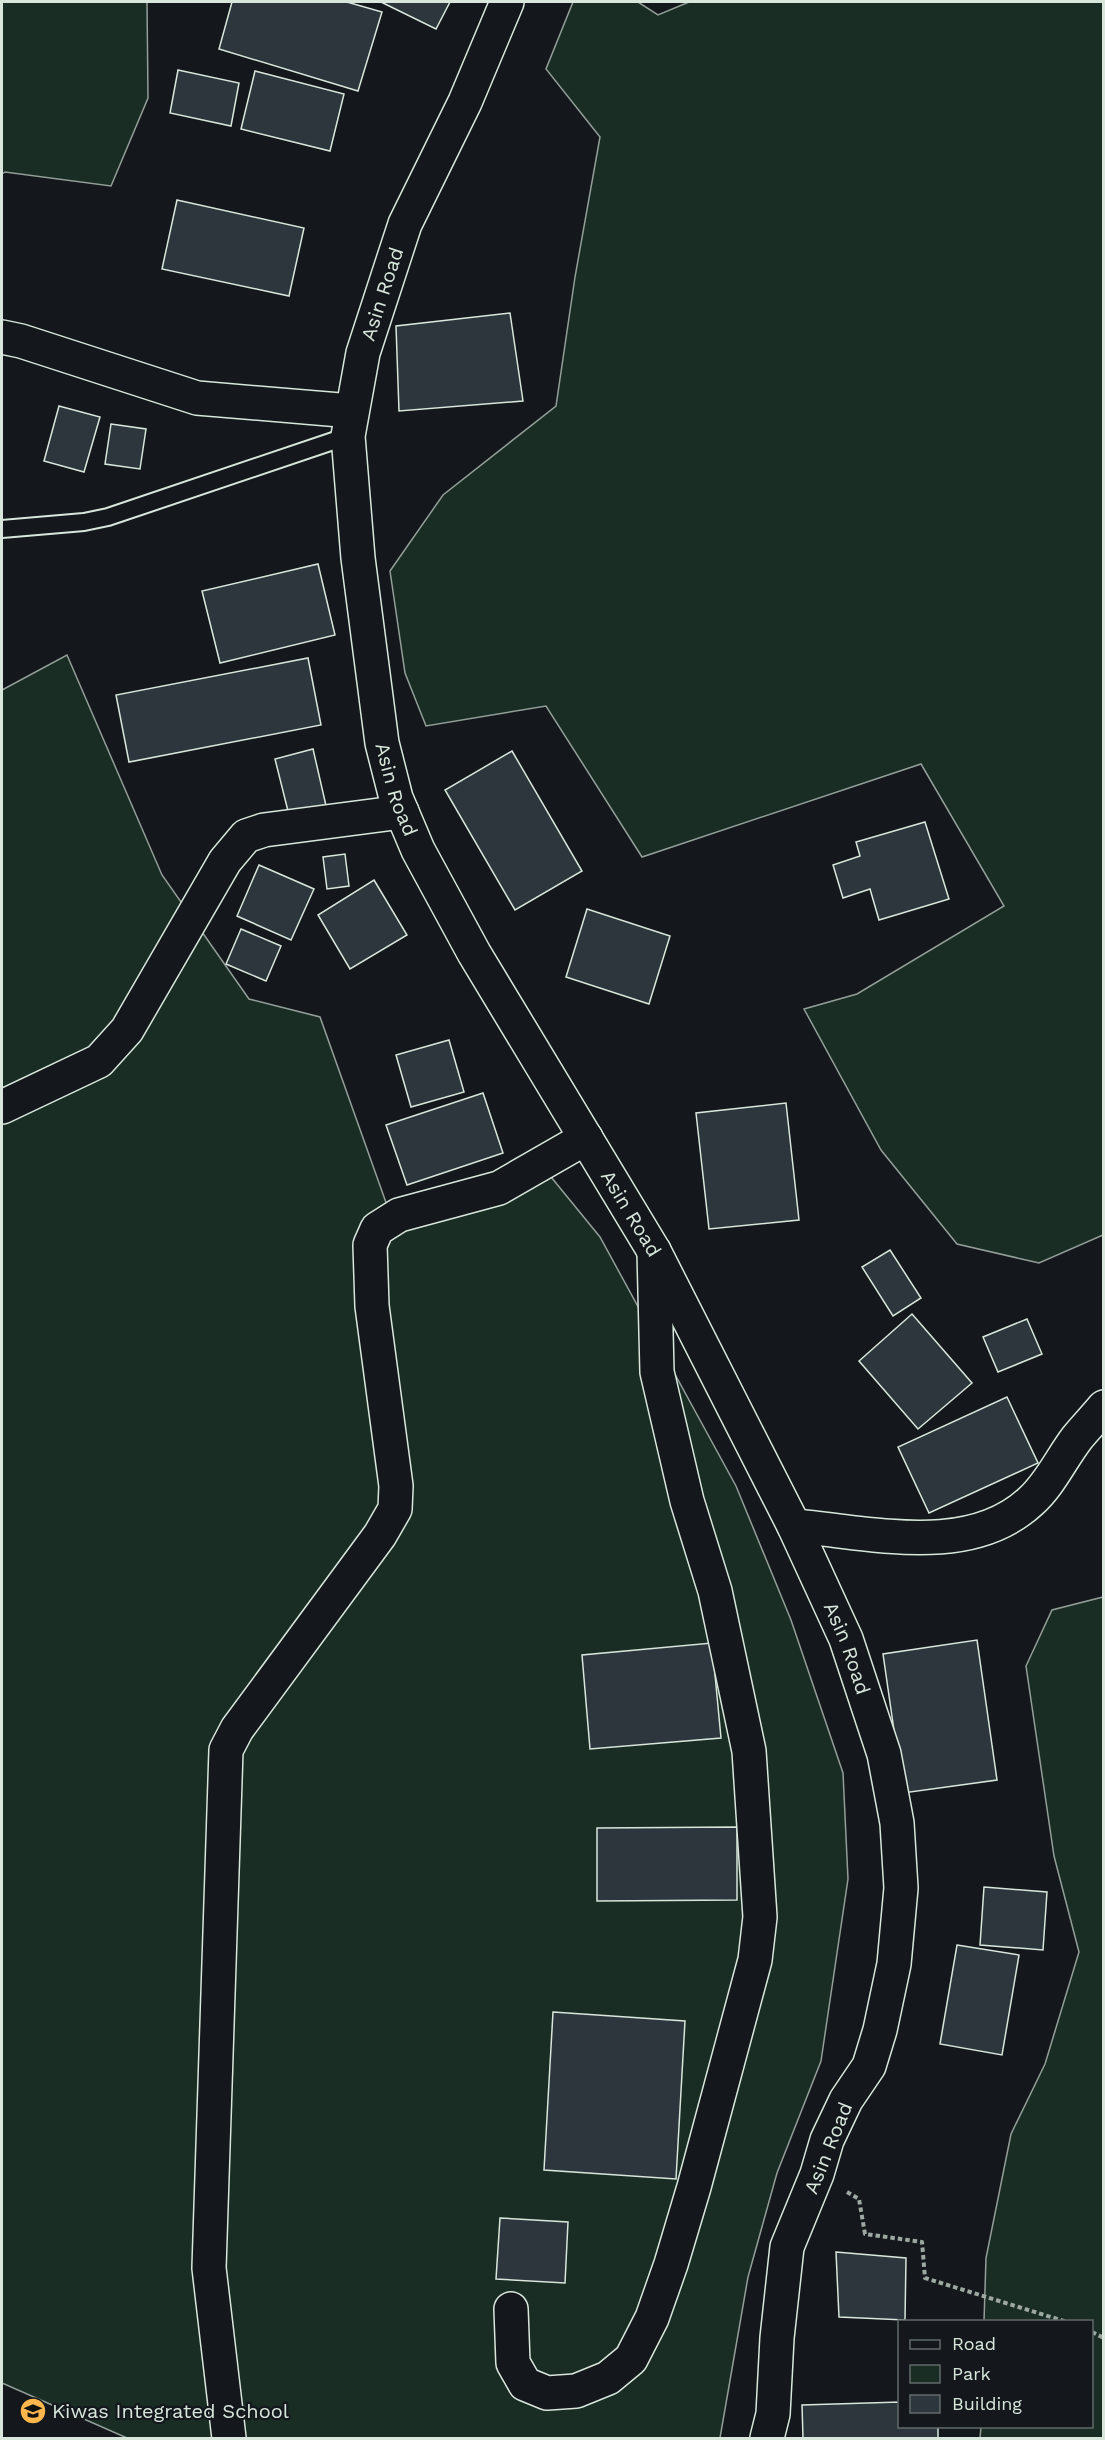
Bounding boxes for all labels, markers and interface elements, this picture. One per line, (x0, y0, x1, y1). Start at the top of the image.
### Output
street label: Asin Road (356, 244, 408, 344)
street label: Asin Road (370, 740, 423, 840)
street label: Asin Road (596, 1166, 667, 1261)
street label: Asin Road (819, 1598, 875, 1697)
street label: Asin Road (799, 2099, 857, 2197)
legend (898, 2320, 1093, 2428)
text: Road (952, 2333, 996, 2354)
text: Park (952, 2363, 991, 2384)
text: Building (952, 2393, 1022, 2414)
school or university icon: Kiwas Integrated School (18, 2396, 48, 2426)
place label: Kiwas Integrated School (52, 2399, 289, 2423)

